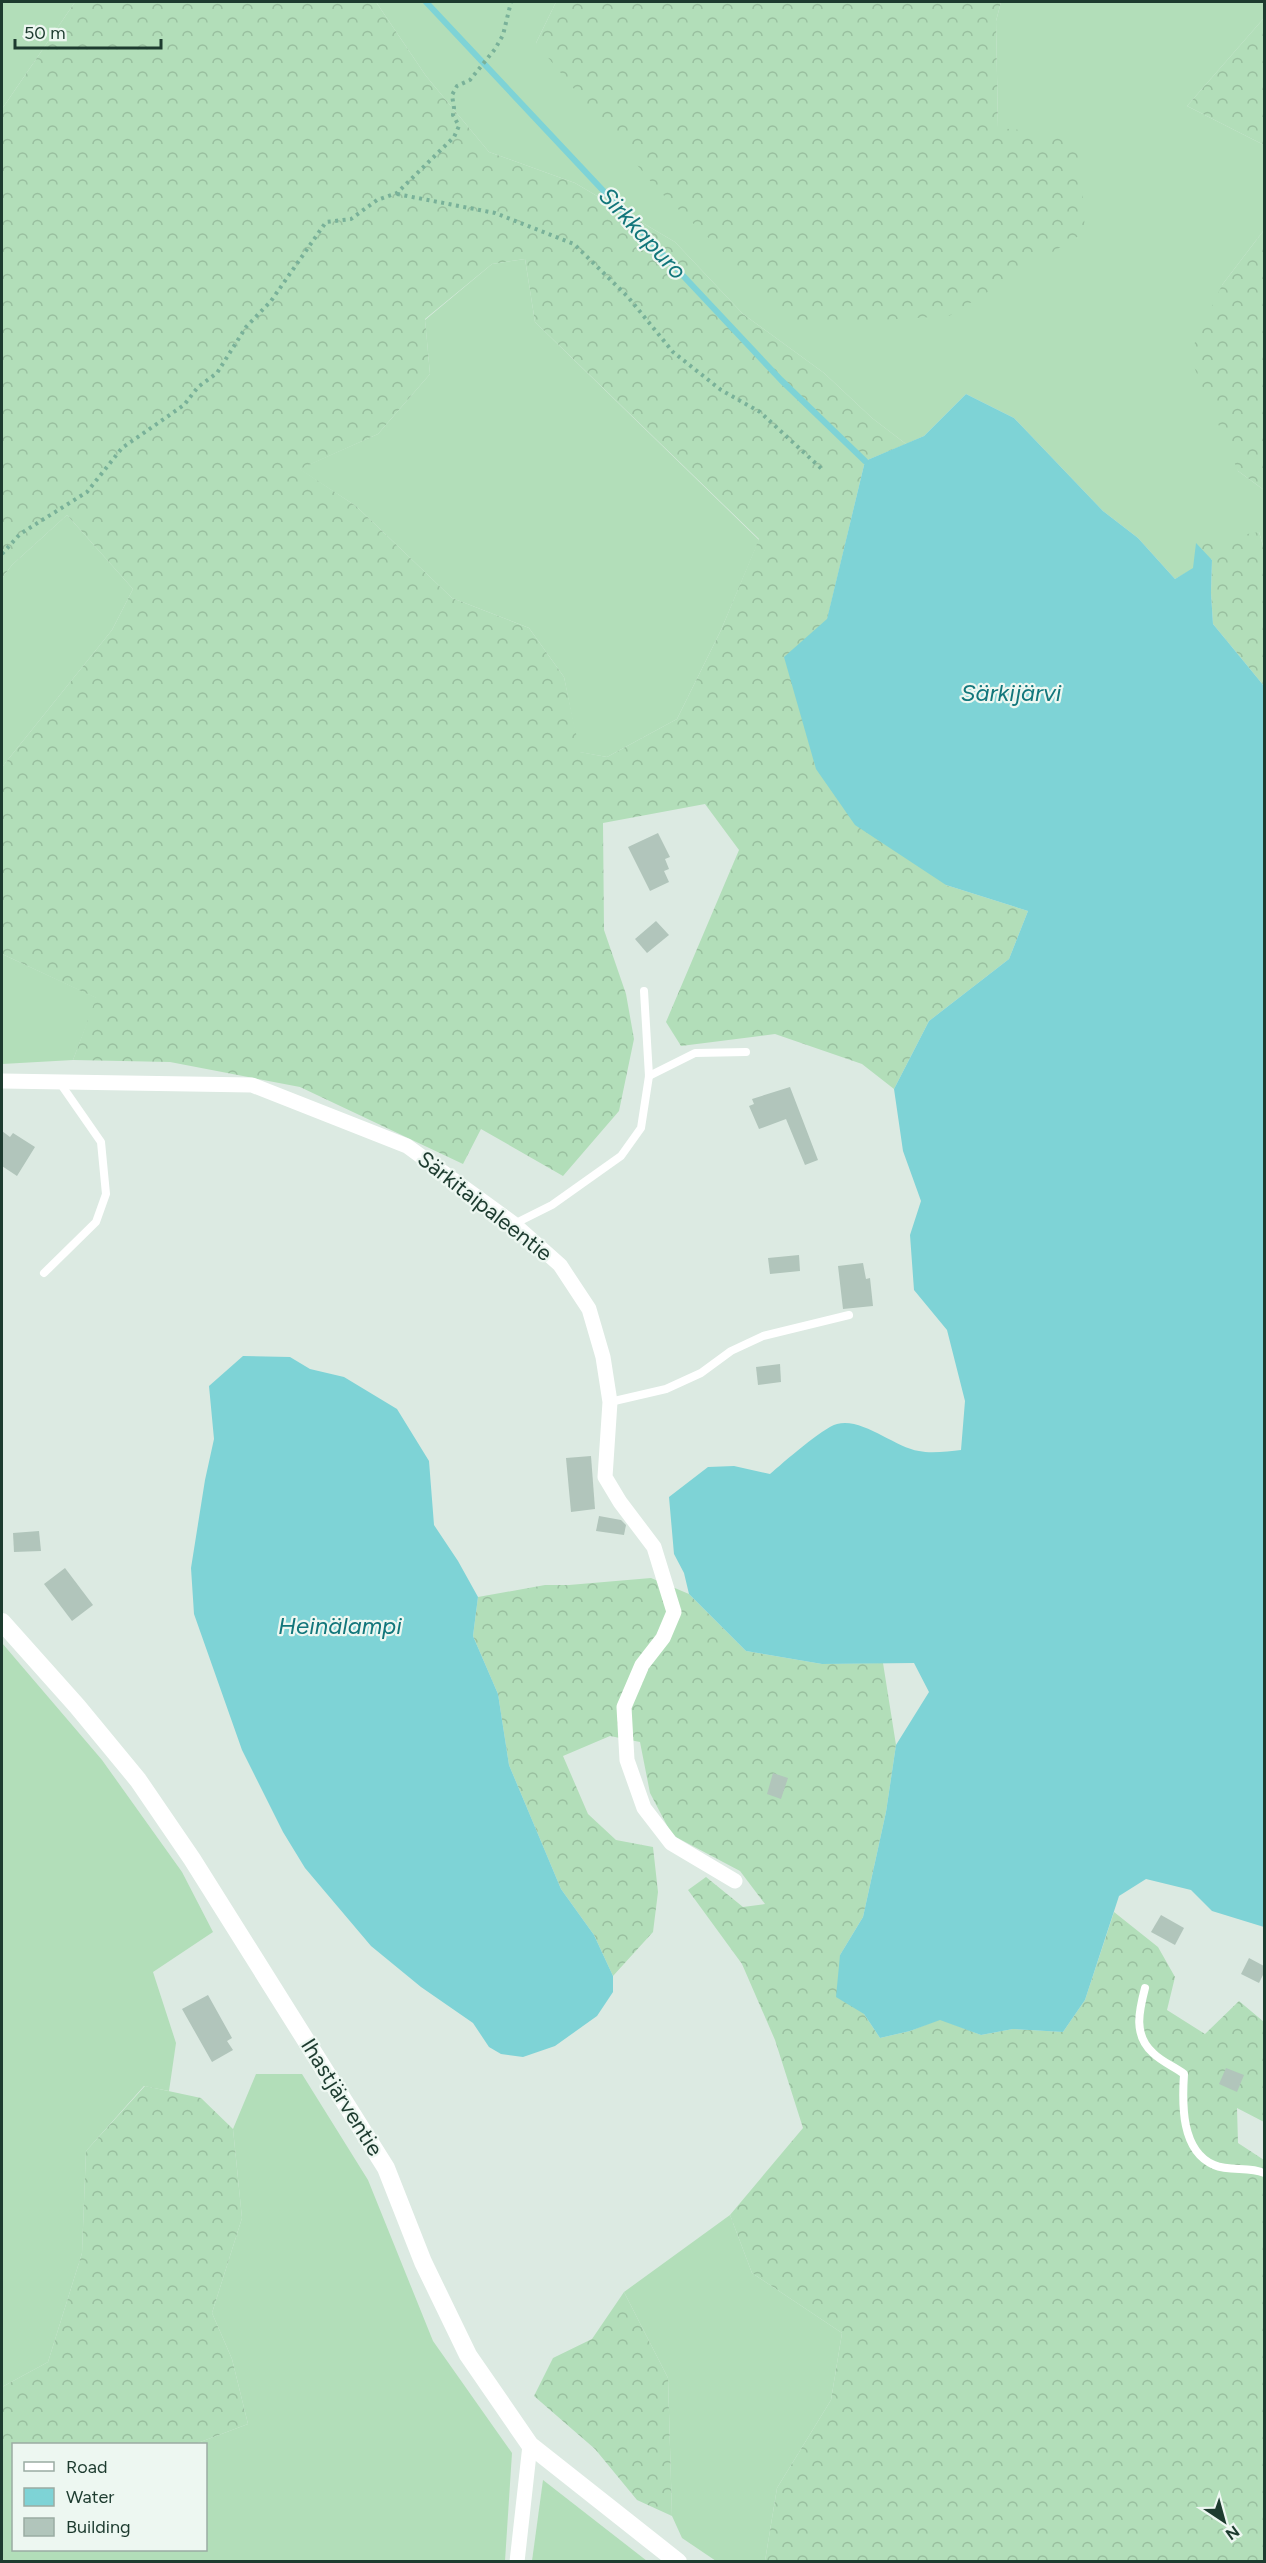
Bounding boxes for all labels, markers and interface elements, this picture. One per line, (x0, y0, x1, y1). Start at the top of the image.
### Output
scale bar (15, 12, 160, 50)
text: 50 m (24, 22, 66, 44)
water label: Sirkkapuro (593, 181, 693, 285)
water label: Särkijärvi (961, 678, 1062, 707)
street label: Särkitaipaleentie (412, 1145, 558, 1267)
water label: Heinälampi (278, 1611, 402, 1640)
street label: Ihastjärventie (295, 2033, 389, 2161)
legend (12, 2443, 207, 2551)
text: Road (66, 2456, 107, 2478)
text: Water (66, 2486, 114, 2508)
north arrow (1194, 2491, 1254, 2551)
text: Building (66, 2516, 131, 2538)
text: N (1222, 2521, 1243, 2544)

